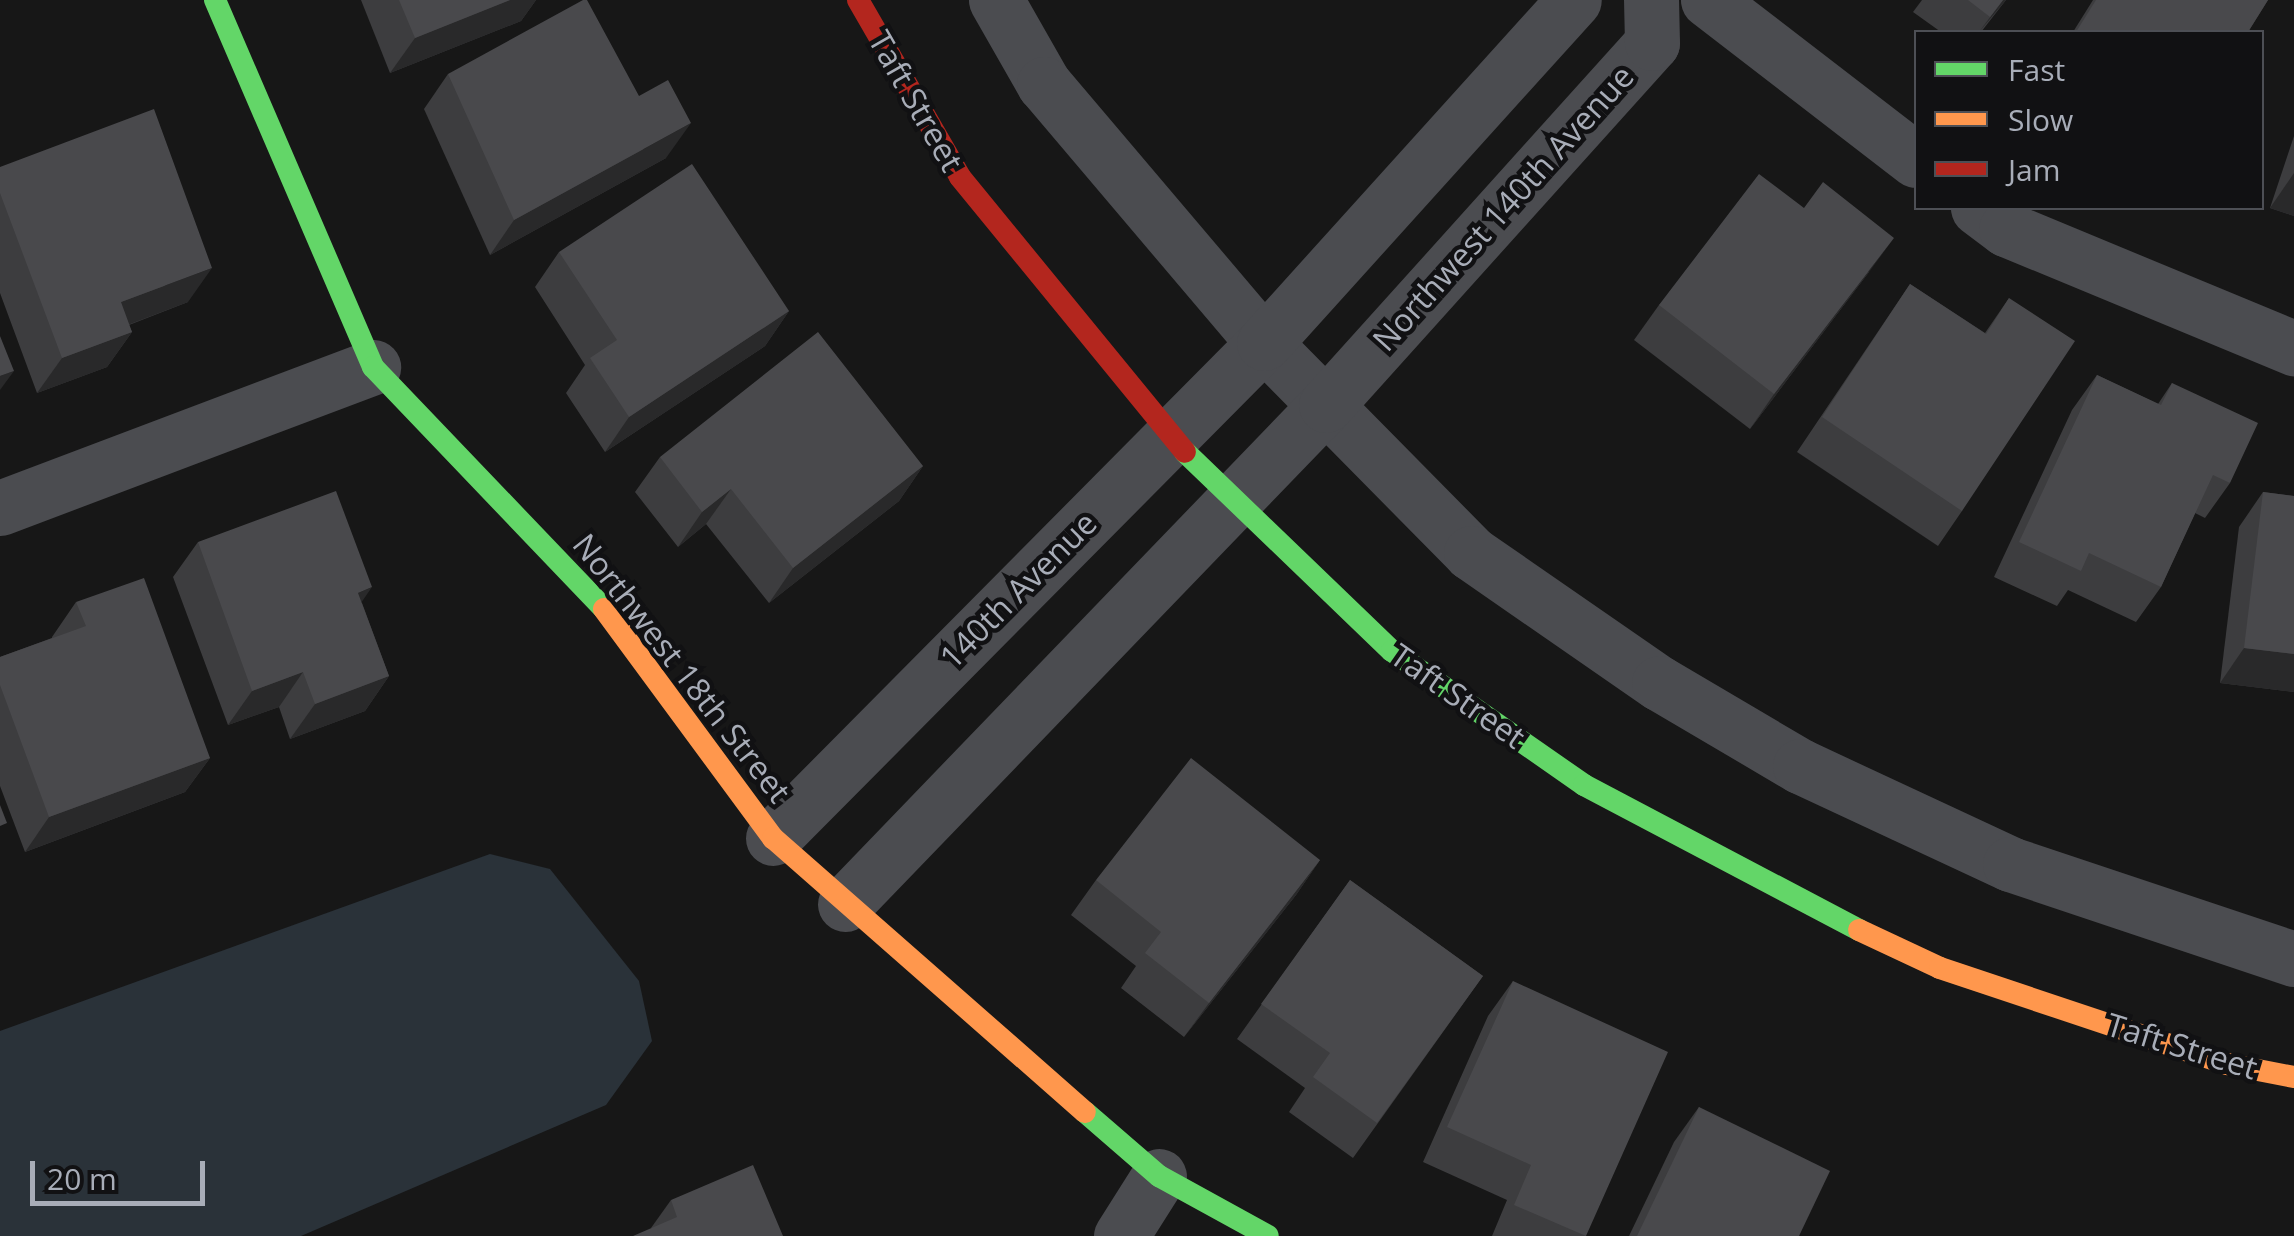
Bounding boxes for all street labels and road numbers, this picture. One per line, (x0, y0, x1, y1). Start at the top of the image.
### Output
street label: Taft Street (861, 24, 971, 178)
street label: Northwest 140th Avenue (1365, 57, 1641, 359)
street label: 140th Avenue (932, 504, 1104, 676)
street label: Northwest 18th Street (565, 526, 799, 810)
street label: Taft Street (1383, 636, 1533, 756)
street label: Taft Street (2102, 1005, 2262, 1087)

